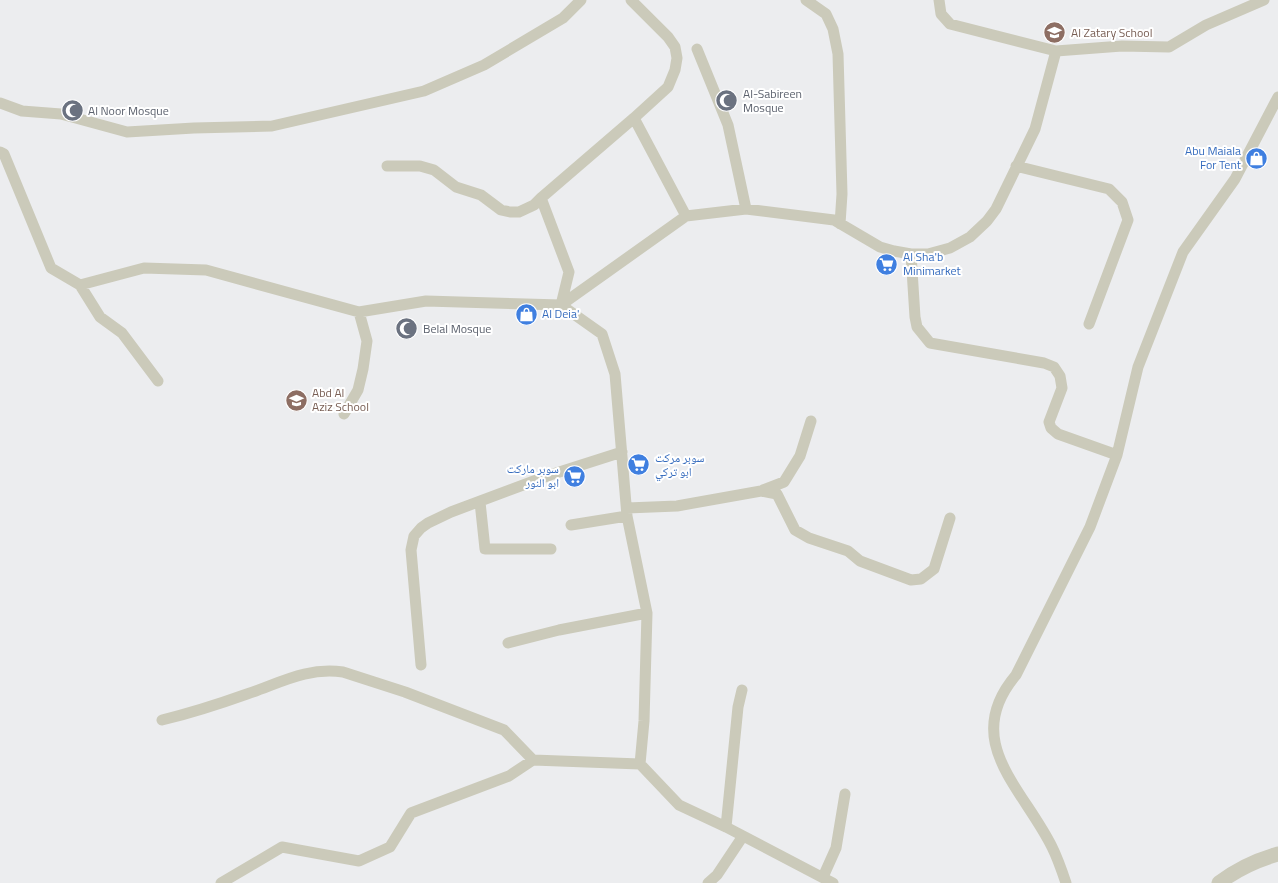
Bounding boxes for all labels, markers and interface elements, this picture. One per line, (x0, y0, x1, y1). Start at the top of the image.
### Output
school or university icon: Al Zatary School (1043, 21, 1067, 45)
place label: Al Zatary School (1071, 23, 1152, 42)
place label: Al-Sabireen Mosque (743, 84, 802, 117)
mosque icon: Al-Sabireen Mosque (715, 89, 739, 113)
mosque icon: Al Noor Mosque (60, 99, 84, 123)
place label: Al Noor Mosque (88, 101, 169, 120)
place label: Abu Maiala For Tent (1185, 141, 1242, 174)
shop icon: Abu Maiala For Tent (1245, 146, 1269, 170)
place label: Al Sha'b Minimarket (903, 247, 962, 280)
supermarket icon: Al Sha'b Minimarket (875, 252, 899, 276)
shop icon: Al Deia' (514, 302, 538, 326)
place label: Al Deia' (542, 304, 579, 323)
mosque icon: Belal Mosque (395, 317, 419, 341)
place label: Belal Mosque (423, 319, 491, 338)
place label: Abd Al Aziz School (312, 383, 369, 416)
school or university icon: Abd Al Aziz School (284, 388, 308, 412)
place label: سوبر مركت ابو تركي (655, 448, 705, 482)
supermarket icon: سوبر مركت ابو تركي (627, 453, 651, 477)
place label: سوبر ماركت ابو النور (507, 459, 559, 492)
supermarket icon: سوبر ماركت ابو النور (563, 464, 587, 488)

